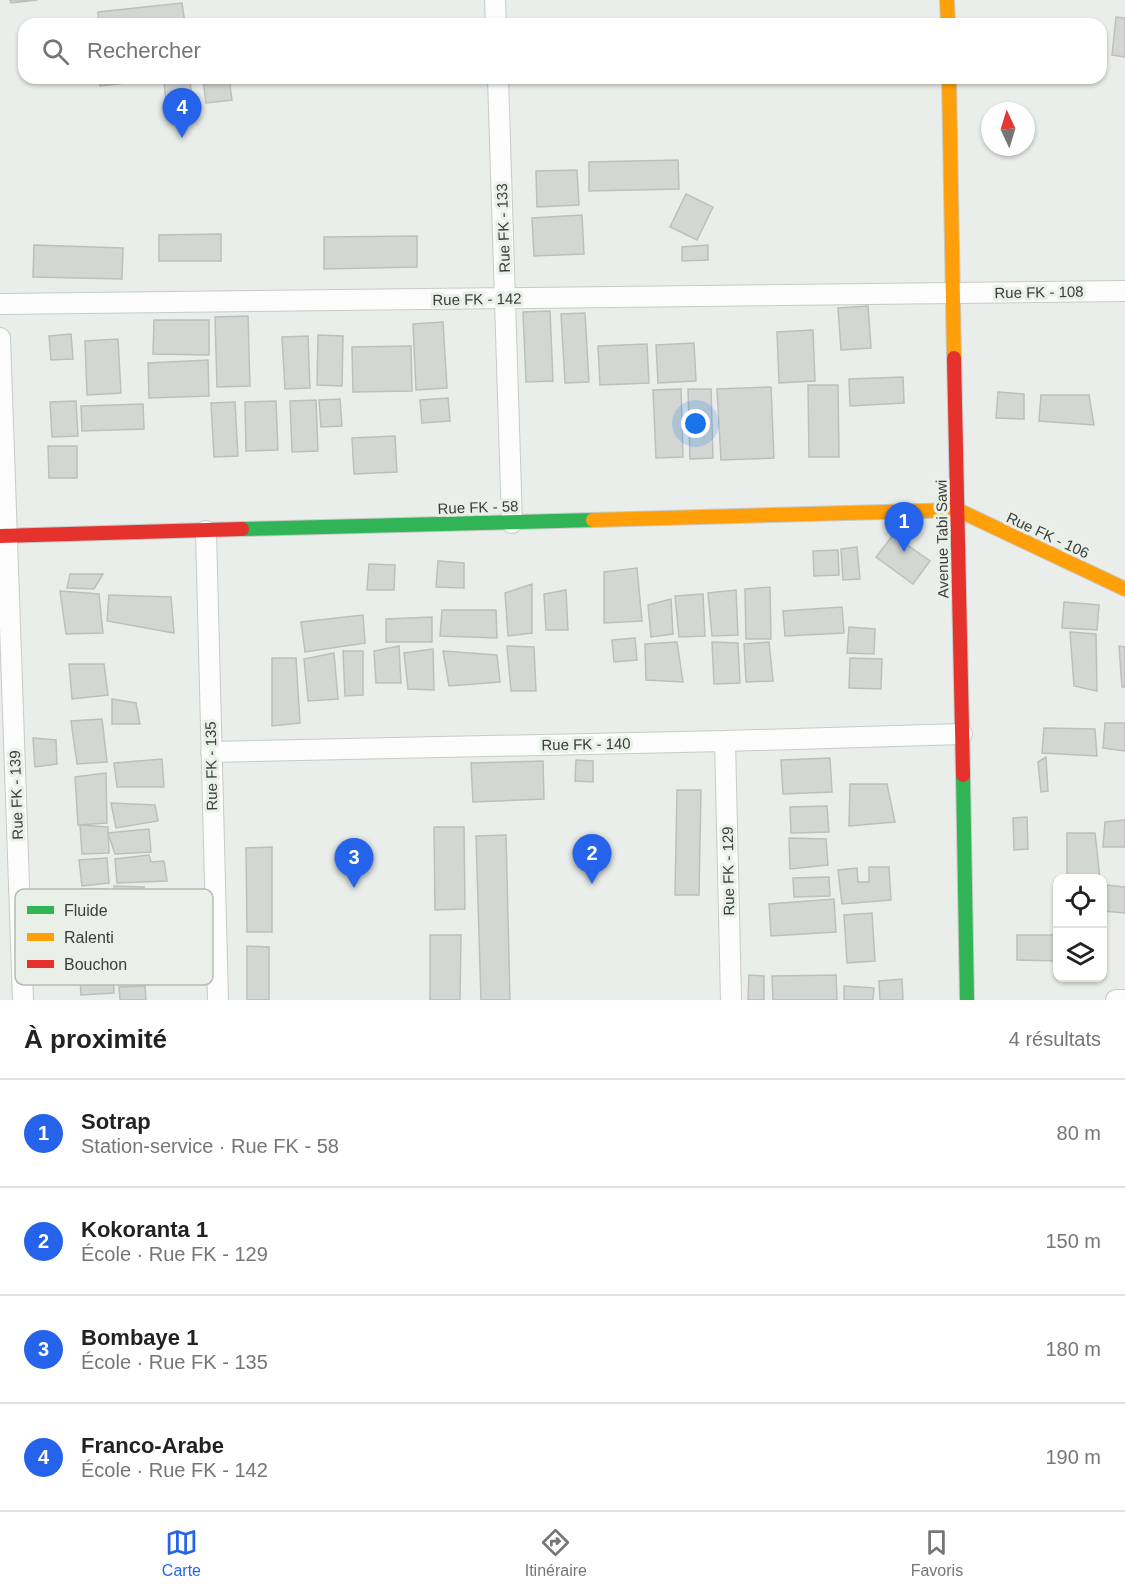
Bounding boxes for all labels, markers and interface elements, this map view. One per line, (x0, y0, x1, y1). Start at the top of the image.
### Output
search box (18, 18, 1107, 84)
icon: search (39, 35, 72, 68)
text: Rechercher (87, 38, 201, 63)
pin: 4 (162, 88, 201, 138)
north arrow (981, 102, 1035, 156)
street label: Rue FK - 133 (493, 183, 513, 273)
street label: Rue FK - 108 (994, 283, 1084, 301)
street label: Rue FK - 142 (432, 290, 522, 308)
your location (681, 409, 710, 438)
street label: Avenue Tabi Sawi (932, 480, 952, 598)
street label: Rue FK - 58 (437, 497, 519, 517)
pin: 1 (884, 502, 924, 552)
street label: Rue FK - 106 (1004, 508, 1092, 562)
street label: Rue FK - 135 (202, 721, 220, 811)
street label: Rue FK - 140 (541, 735, 631, 753)
street label: Rue FK - 139 (6, 750, 26, 840)
street label: Rue FK - 129 (719, 826, 737, 916)
pin: 2 (572, 834, 612, 884)
pin: 3 (334, 838, 374, 888)
map controls (1053, 874, 1107, 982)
button: locate (1053, 874, 1107, 928)
legend (15, 889, 213, 985)
text: Fluide (64, 902, 108, 919)
button: layers (1053, 928, 1107, 982)
text: Ralenti (64, 929, 114, 946)
text: Bouchon (64, 956, 127, 973)
text: À proximité (24, 1024, 167, 1054)
text: 4 résultats (1009, 1028, 1101, 1050)
text: Sotrap (81, 1109, 151, 1134)
text: 1 (38, 1122, 49, 1144)
text: 80 m (1057, 1122, 1101, 1144)
text: Station-service · Rue FK - 58 (81, 1135, 339, 1157)
text: Kokoranta 1 (81, 1217, 208, 1242)
text: 2 (38, 1230, 49, 1252)
text: 150 m (1045, 1230, 1101, 1252)
text: École · Rue FK - 129 (81, 1243, 268, 1265)
text: Bombaye 1 (81, 1325, 198, 1350)
text: 3 (38, 1338, 49, 1360)
text: 180 m (1045, 1338, 1101, 1360)
text: École · Rue FK - 135 (81, 1351, 268, 1373)
text: Franco-Arabe (81, 1433, 224, 1458)
text: 4 (38, 1446, 49, 1468)
text: 190 m (1045, 1446, 1101, 1468)
text: École · Rue FK - 142 (81, 1459, 268, 1481)
tab: Carte (162, 1526, 201, 1580)
tab: Itinéraire (525, 1526, 587, 1580)
tab: Favoris (911, 1526, 963, 1580)

